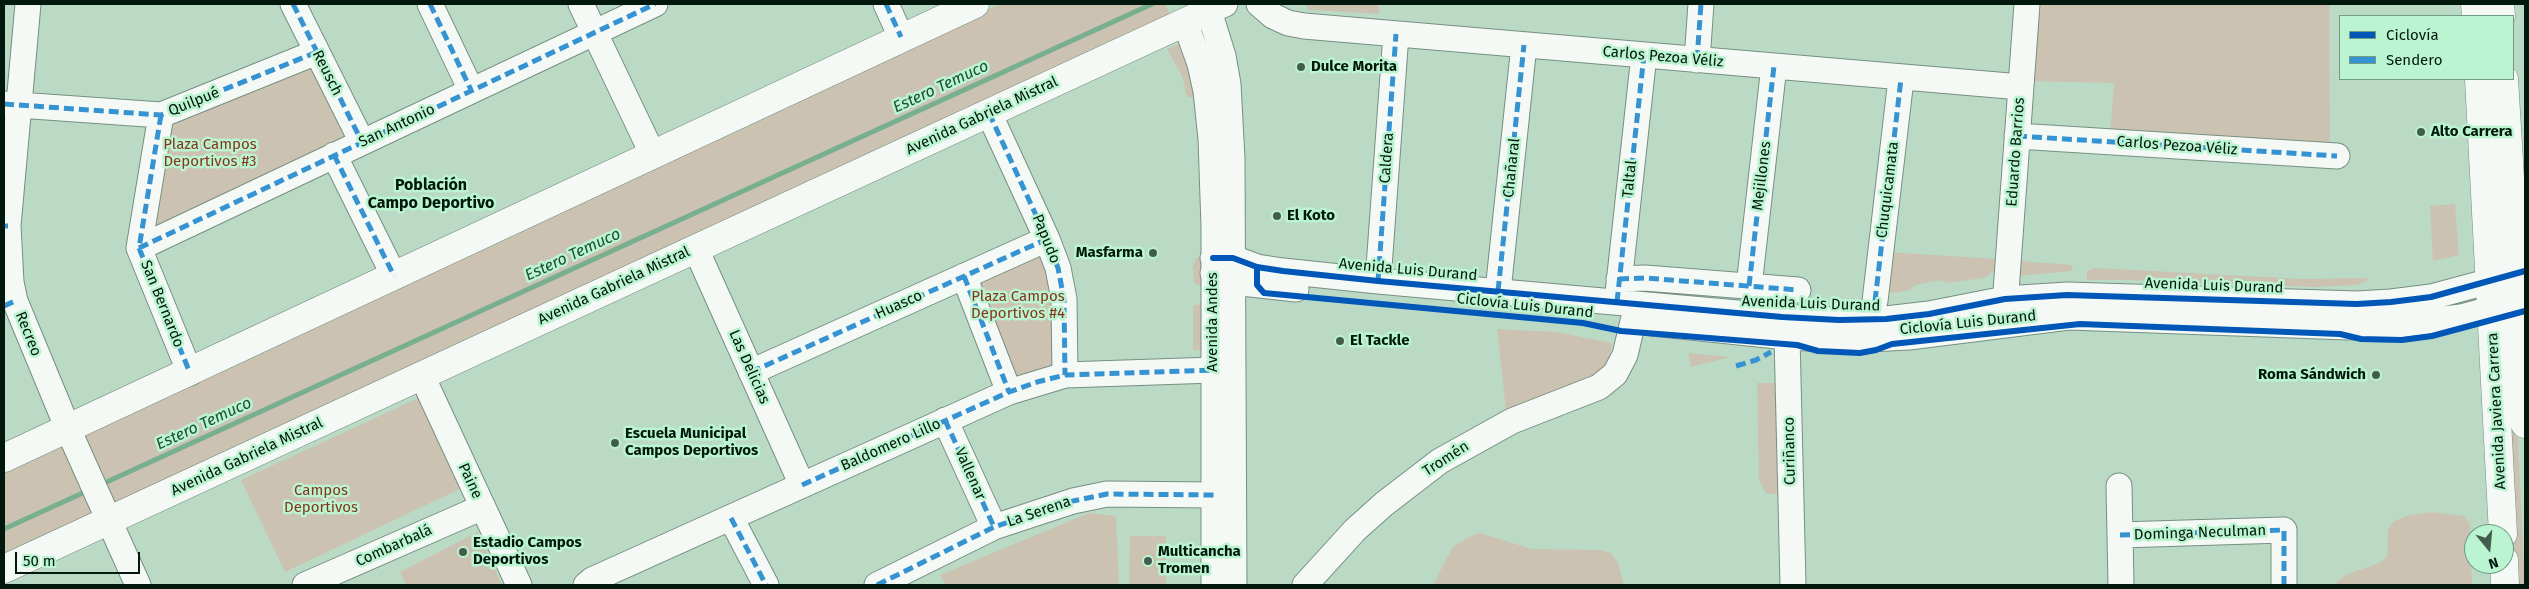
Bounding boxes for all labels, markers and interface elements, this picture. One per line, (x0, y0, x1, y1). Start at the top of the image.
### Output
legend (2339, 15, 2514, 80)
text: Ciclovía (2386, 26, 2439, 44)
street label: Carlos Pezoa Véliz (1602, 43, 1724, 71)
street label: Reusch (308, 47, 346, 99)
text: Sendero (2386, 51, 2442, 69)
water label: Estero Temuco (890, 56, 992, 118)
place label: Dulce Morita (1311, 58, 1397, 76)
marker: Dulce Morita (1295, 61, 1307, 73)
street label: Avenida Gabriela Mistral (903, 73, 1061, 159)
street label: Quilpué (166, 84, 222, 120)
street label: Eduardo Barrios (2003, 97, 2029, 207)
street label: San Antonio (356, 100, 438, 152)
place label: Alto Carrera (2431, 123, 2512, 141)
marker: Alto Carrera (2415, 126, 2427, 138)
street label: Caldera (1376, 132, 1398, 184)
street label: Carlos Pezoa Véliz (2116, 133, 2238, 159)
park label: Plaza Campos Deportivos #3 (163, 136, 257, 171)
street label: Chañaral (1500, 137, 1524, 199)
street label: Mejillones (1749, 140, 1775, 212)
street label: Chuquicamata (1873, 141, 1903, 239)
street label: Taltal (1619, 160, 1641, 198)
district label: Población Campo Deportivo (368, 176, 494, 214)
place label: El Koto (1287, 207, 1335, 225)
marker: El Koto (1271, 210, 1283, 222)
street label: Papudo (1028, 212, 1064, 266)
water label: Estero Temuco (522, 224, 624, 286)
street label: Avenida Gabriela Mistral (535, 243, 693, 329)
place label: Masfarma (1076, 244, 1143, 262)
marker: Masfarma (1147, 247, 1159, 259)
street label: Avenida Luis Durand (1338, 255, 1478, 285)
street label: San Bernardo (136, 258, 188, 350)
street label: Avenida Andes (1204, 272, 1222, 372)
street label: Avenida Luis Durand (2144, 275, 2284, 297)
street label: Huasco (873, 287, 925, 323)
park label: Plaza Campos Deportivos #4 (971, 288, 1065, 323)
street label: Ciclovía Luis Durand (1456, 290, 1594, 322)
street label: Avenida Luis Durand (1741, 293, 1881, 315)
street label: Ciclovía Luis Durand (1899, 307, 2037, 339)
street label: Recreo (11, 309, 45, 359)
street label: Las Delicias (725, 327, 773, 407)
place label: El Tackle (1350, 332, 1409, 350)
street label: Avenida Javiera Carrera (2484, 332, 2510, 490)
marker: El Tackle (1334, 335, 1346, 347)
place label: Roma Sándwich (2258, 366, 2366, 384)
marker: Roma Sándwich (2370, 369, 2382, 381)
water label: Estero Temuco (153, 393, 255, 455)
street label: Avenida Gabriela Mistral (168, 414, 326, 500)
street label: Baldomero Lillo (838, 415, 944, 475)
street label: Curiñanco (1780, 417, 1800, 485)
place label: Escuela Municipal Campos Deportivos (625, 425, 758, 460)
marker: Escuela Municipal Campos Deportivos (609, 437, 621, 449)
street label: Tromén (1420, 438, 1472, 480)
street label: Vallenar (951, 445, 989, 503)
street label: Paine (454, 460, 486, 502)
park label: Campos Deportivos (284, 482, 358, 517)
street label: La Serena (1005, 493, 1073, 531)
street label: Combarbalá (353, 521, 435, 571)
street label: Dominga Neculman (2134, 522, 2266, 544)
north arrow (2464, 524, 2514, 574)
place label: Estadio Campos Deportivos (473, 534, 582, 569)
scale bar (18, 542, 142, 574)
place label: Multicancha Tromen (1158, 543, 1241, 578)
marker: Estadio Campos Deportivos (457, 546, 469, 558)
text: 50 m (23, 552, 56, 570)
text: N (2486, 553, 2500, 572)
marker: Multicancha Tromen (1142, 555, 1154, 567)

